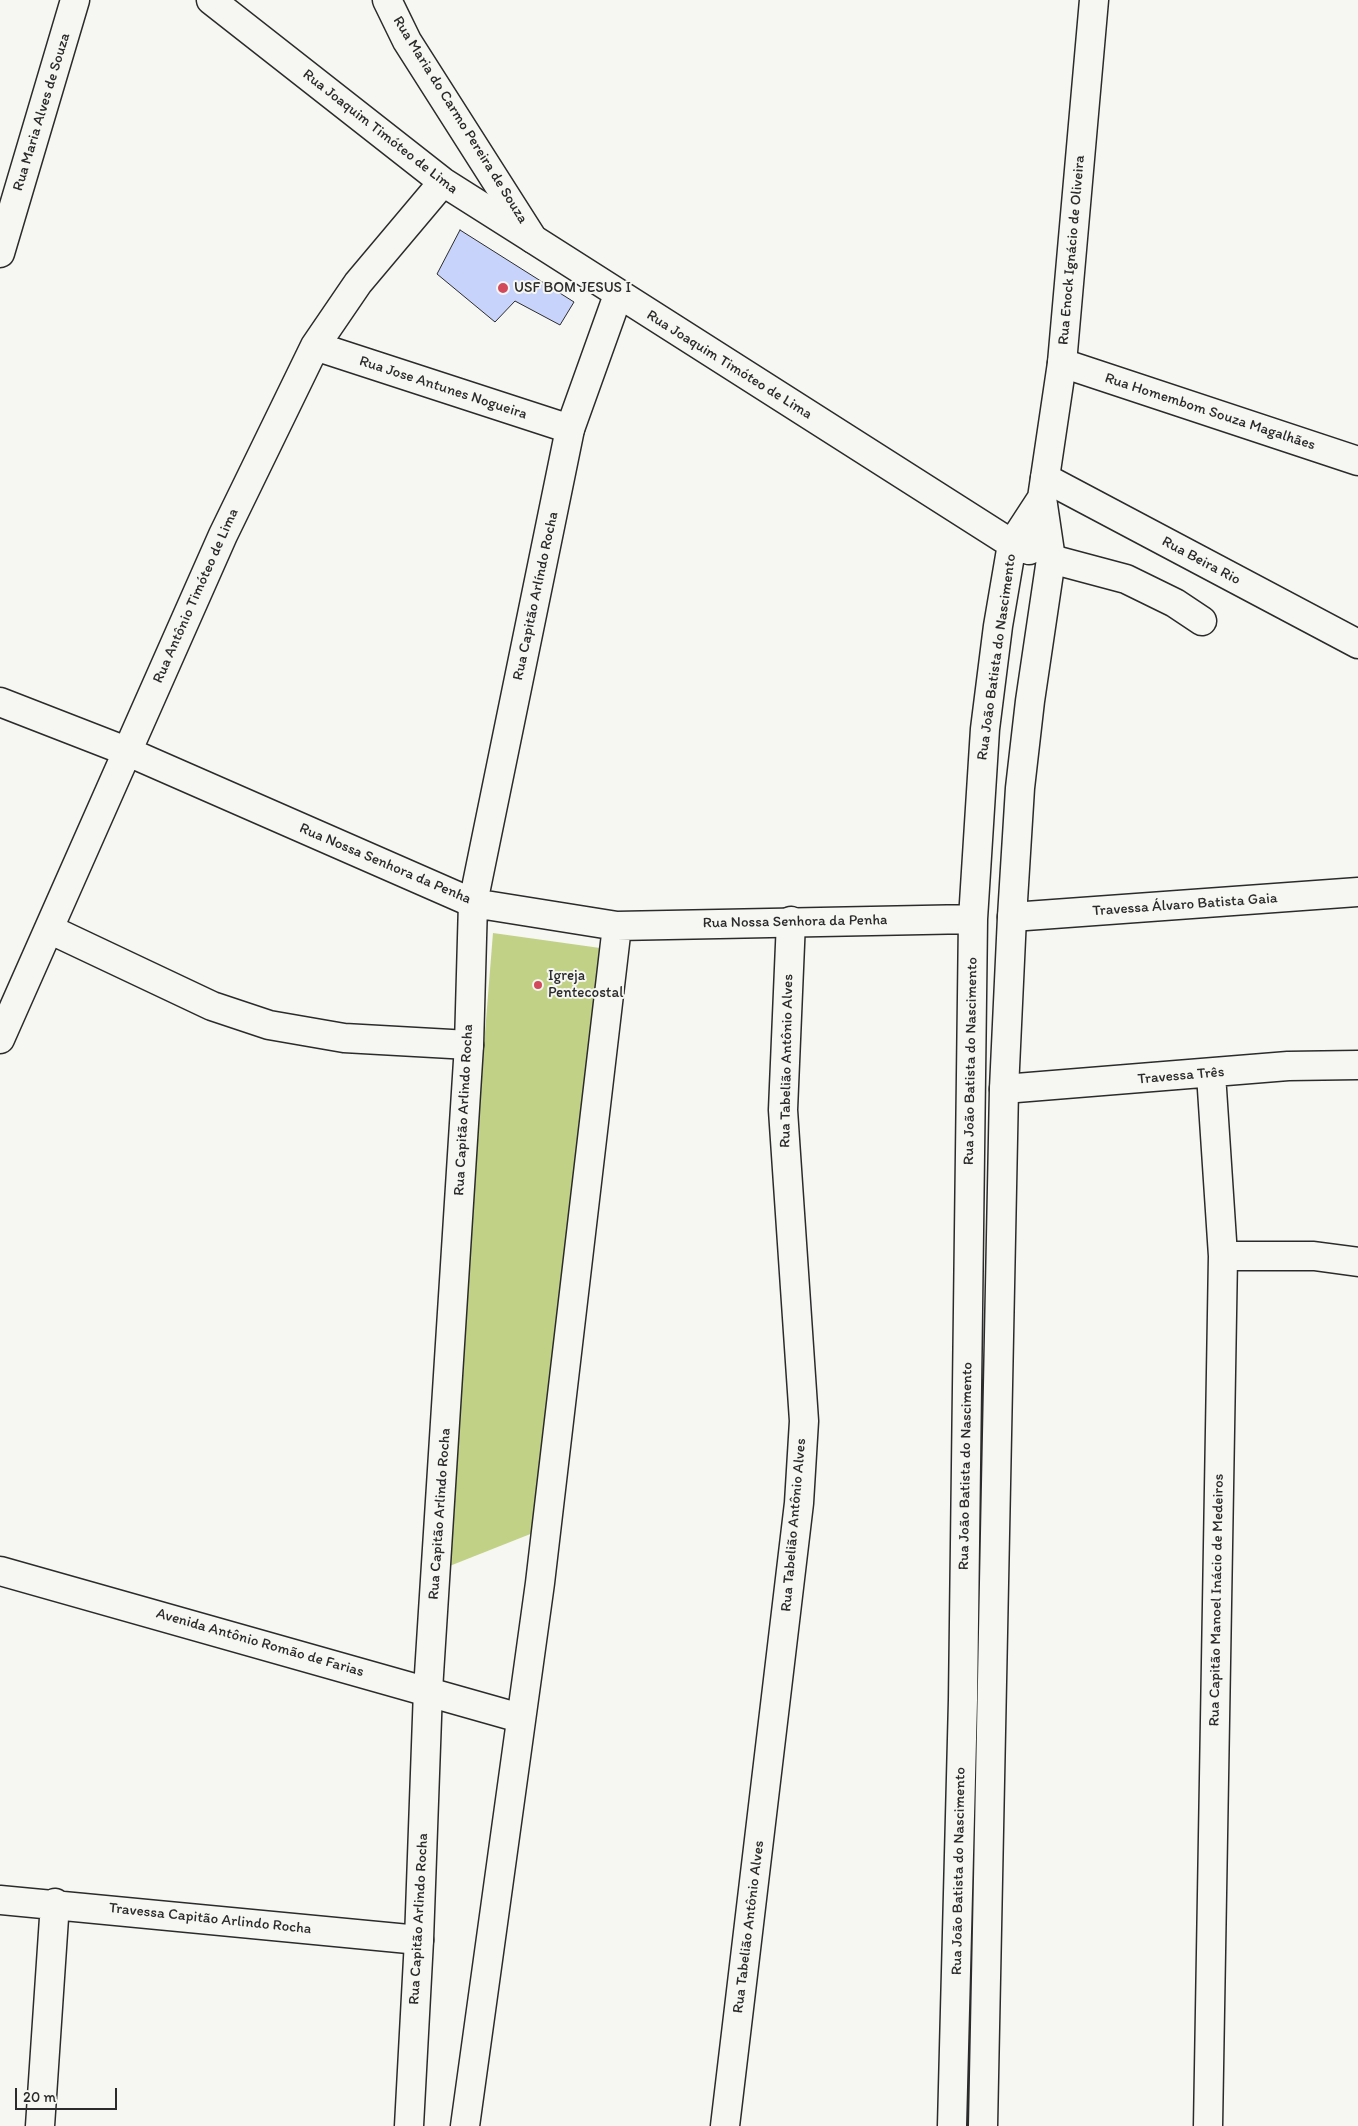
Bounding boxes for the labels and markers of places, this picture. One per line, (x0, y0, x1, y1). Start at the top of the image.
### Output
place label: USF BOM JESUS I (514, 279, 631, 297)
marker: USF BOM JESUS I (496, 281, 510, 295)
place label: Igreja Pentecostal (548, 967, 623, 1002)
marker: Igreja Pentecostal (532, 979, 544, 991)

